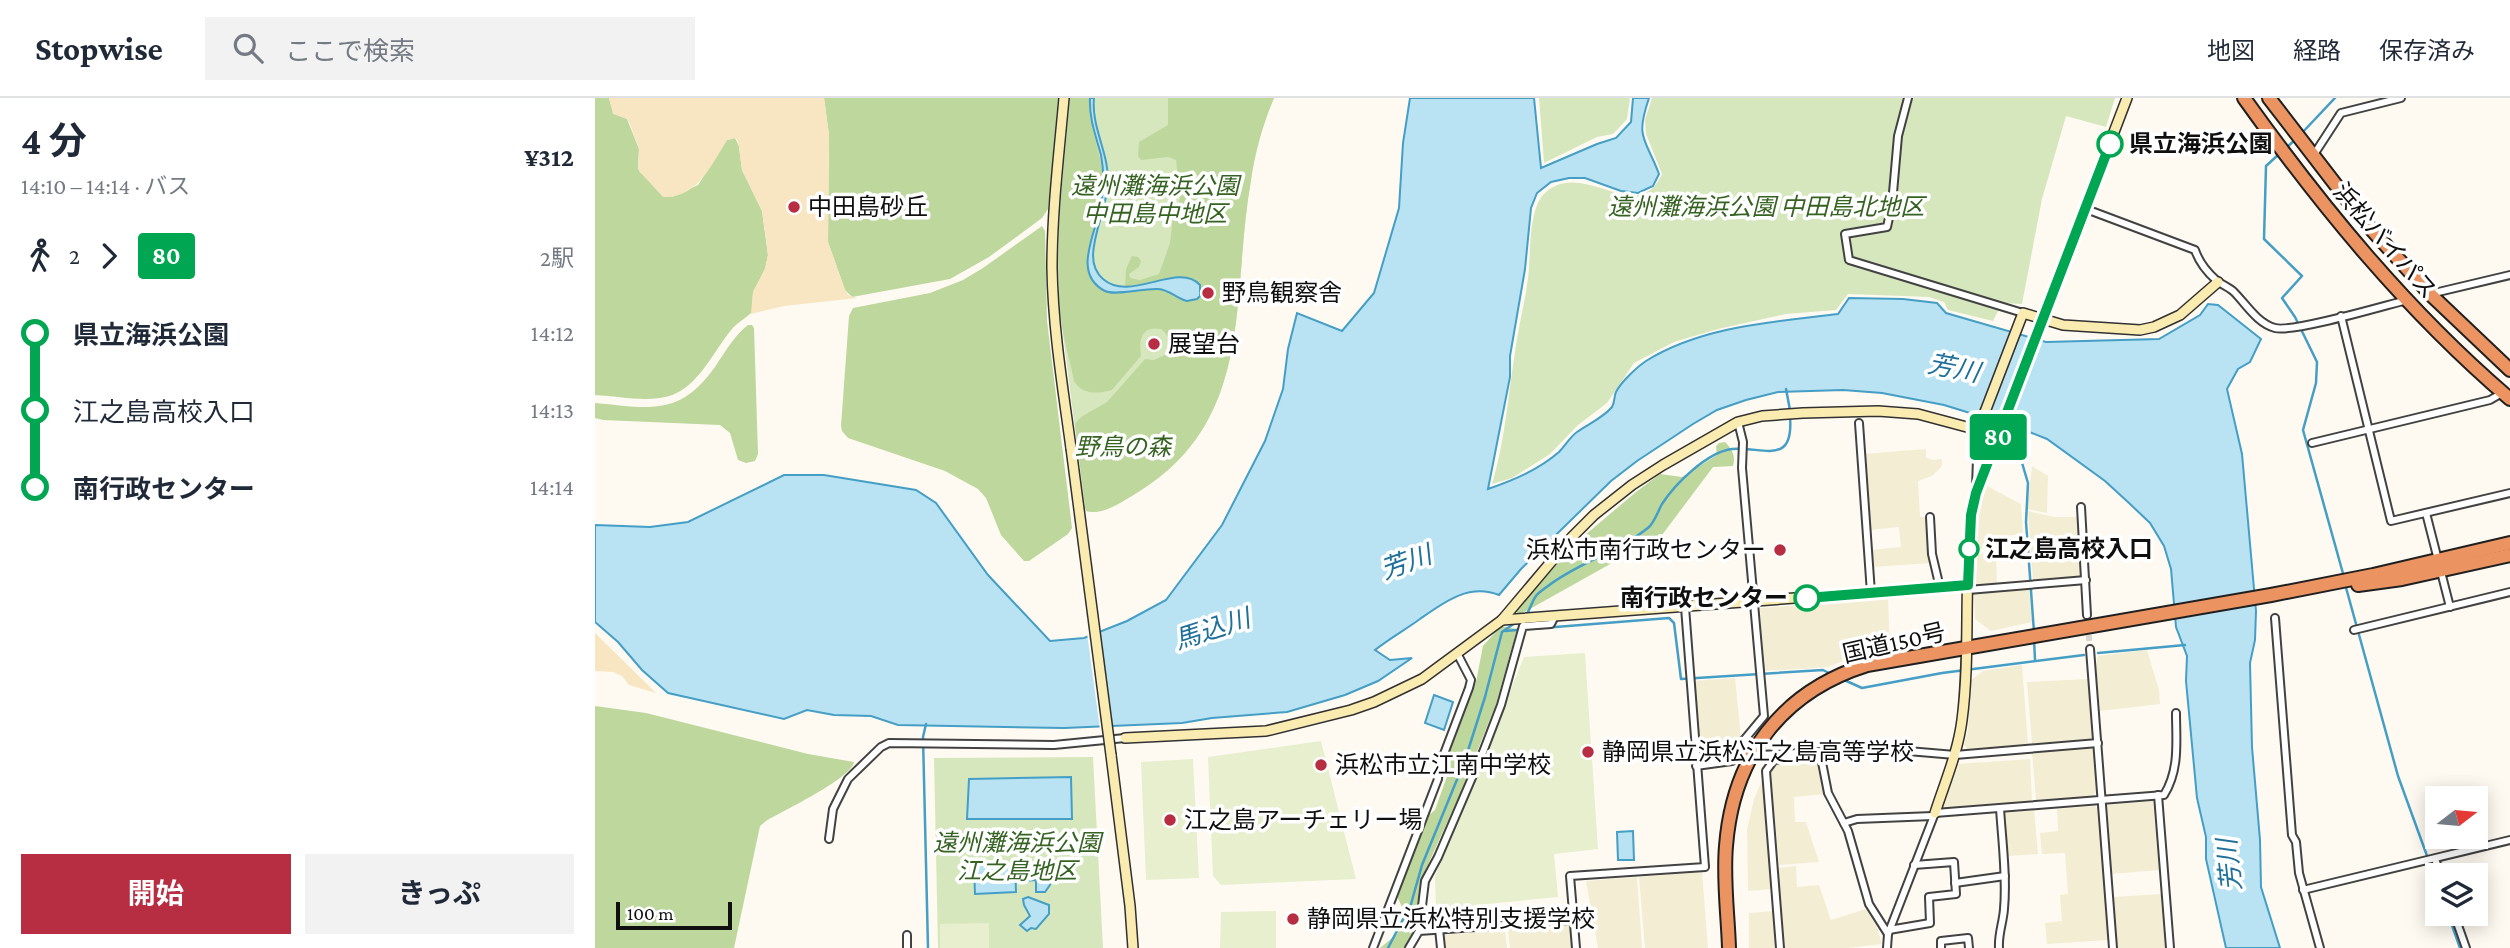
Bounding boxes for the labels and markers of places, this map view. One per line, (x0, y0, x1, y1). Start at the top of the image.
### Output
place label: 県立海浜公園 (2129, 130, 2273, 157)
marker: 県立海浜公園 (2097, 131, 2123, 157)
place label: 中田島砂丘 (808, 193, 928, 220)
marker: 中田島砂丘 (786, 199, 802, 215)
place label: 野鳥観察舎 (1222, 279, 1342, 306)
marker: 野鳥観察舎 (1200, 285, 1216, 301)
place label: 展望台 (1168, 330, 1240, 357)
marker: 展望台 (1146, 336, 1162, 352)
place label: 江之島高校入口 (1985, 535, 2153, 562)
place label: 浜松市南行政センター (1526, 536, 1766, 563)
marker: 江之島高校入口 (1959, 539, 1979, 559)
marker: 浜松市南行政センター (1772, 542, 1788, 558)
place label: 南行政センター (1620, 584, 1788, 611)
marker: 南行政センター (1794, 585, 1820, 611)
place label: 静岡県立浜松江之島高等学校 (1602, 738, 1914, 765)
marker: 静岡県立浜松江之島高等学校 (1580, 744, 1596, 760)
place label: 浜松市立江南中学校 (1335, 751, 1551, 778)
marker: 浜松市立江南中学校 (1313, 757, 1329, 773)
place label: 江之島アーチェリー場 (1184, 806, 1423, 833)
marker: 江之島アーチェリー場 (1162, 812, 1178, 828)
place label: 静岡県立浜松特別支援学校 (1307, 905, 1595, 932)
marker: 静岡県立浜松特別支援学校 (1285, 911, 1301, 927)

